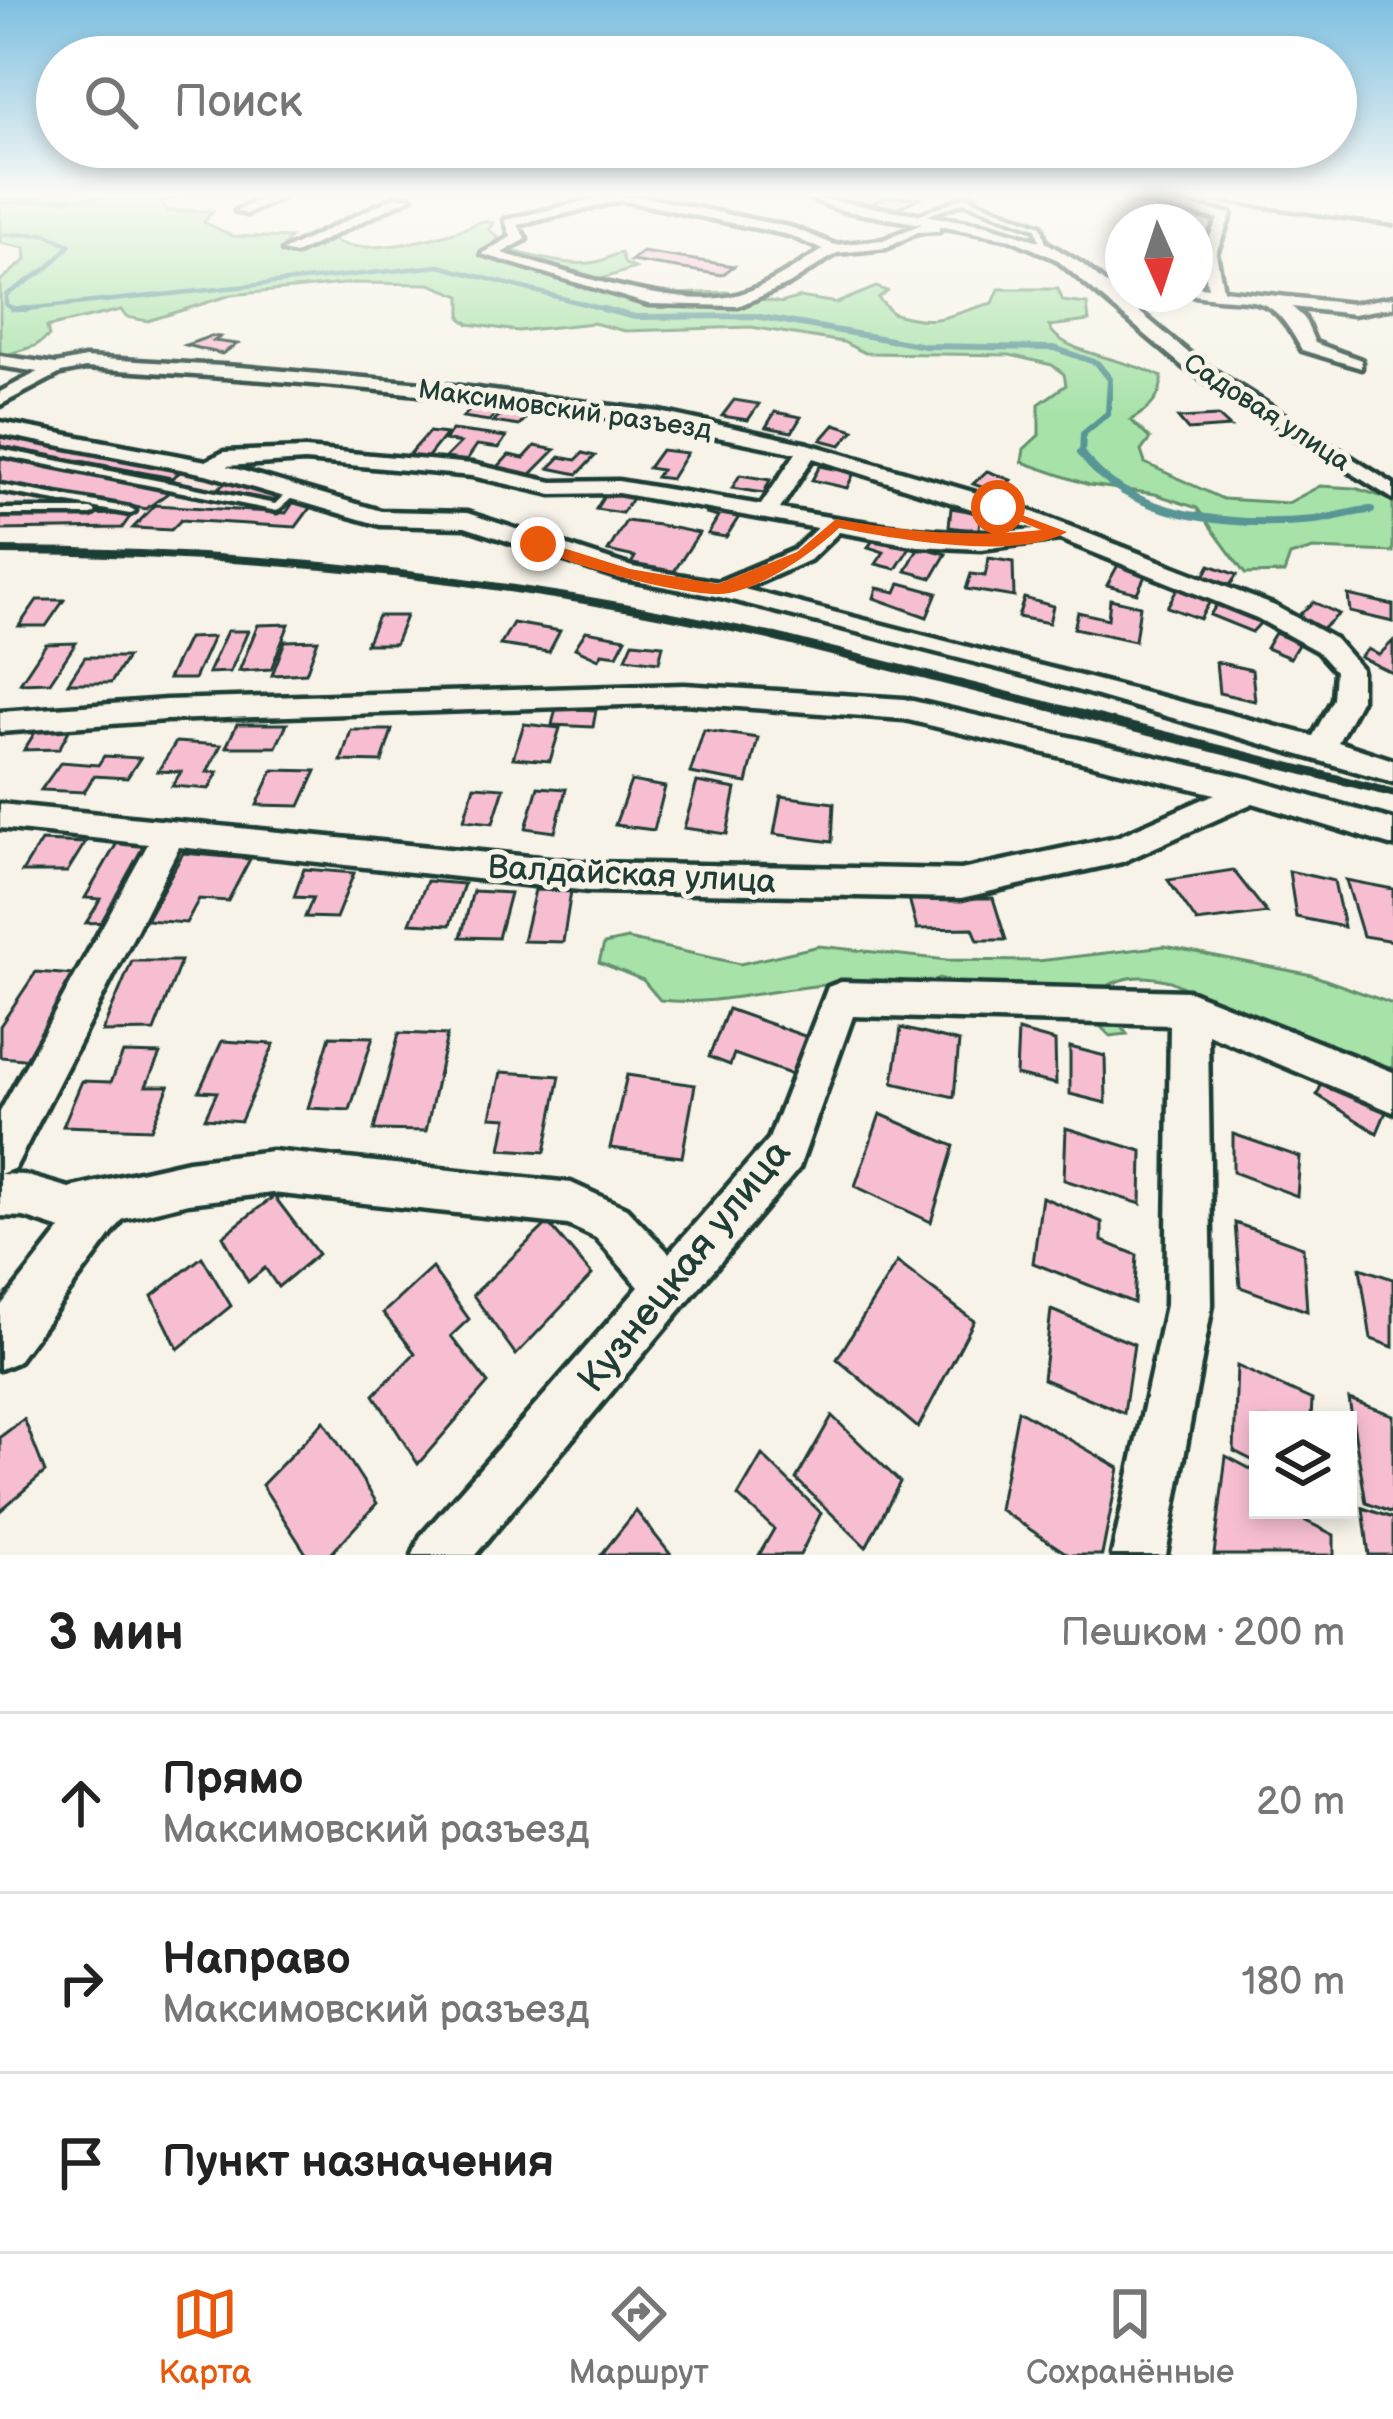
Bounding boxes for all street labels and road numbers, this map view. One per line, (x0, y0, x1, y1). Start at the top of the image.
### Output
street label: Садовая улица (1177, 347, 1356, 479)
street label: Максимовский разъезд (416, 374, 714, 446)
street label: Валдайская улица (487, 847, 777, 903)
street label: Кузнецкая улица (569, 1131, 801, 1403)

